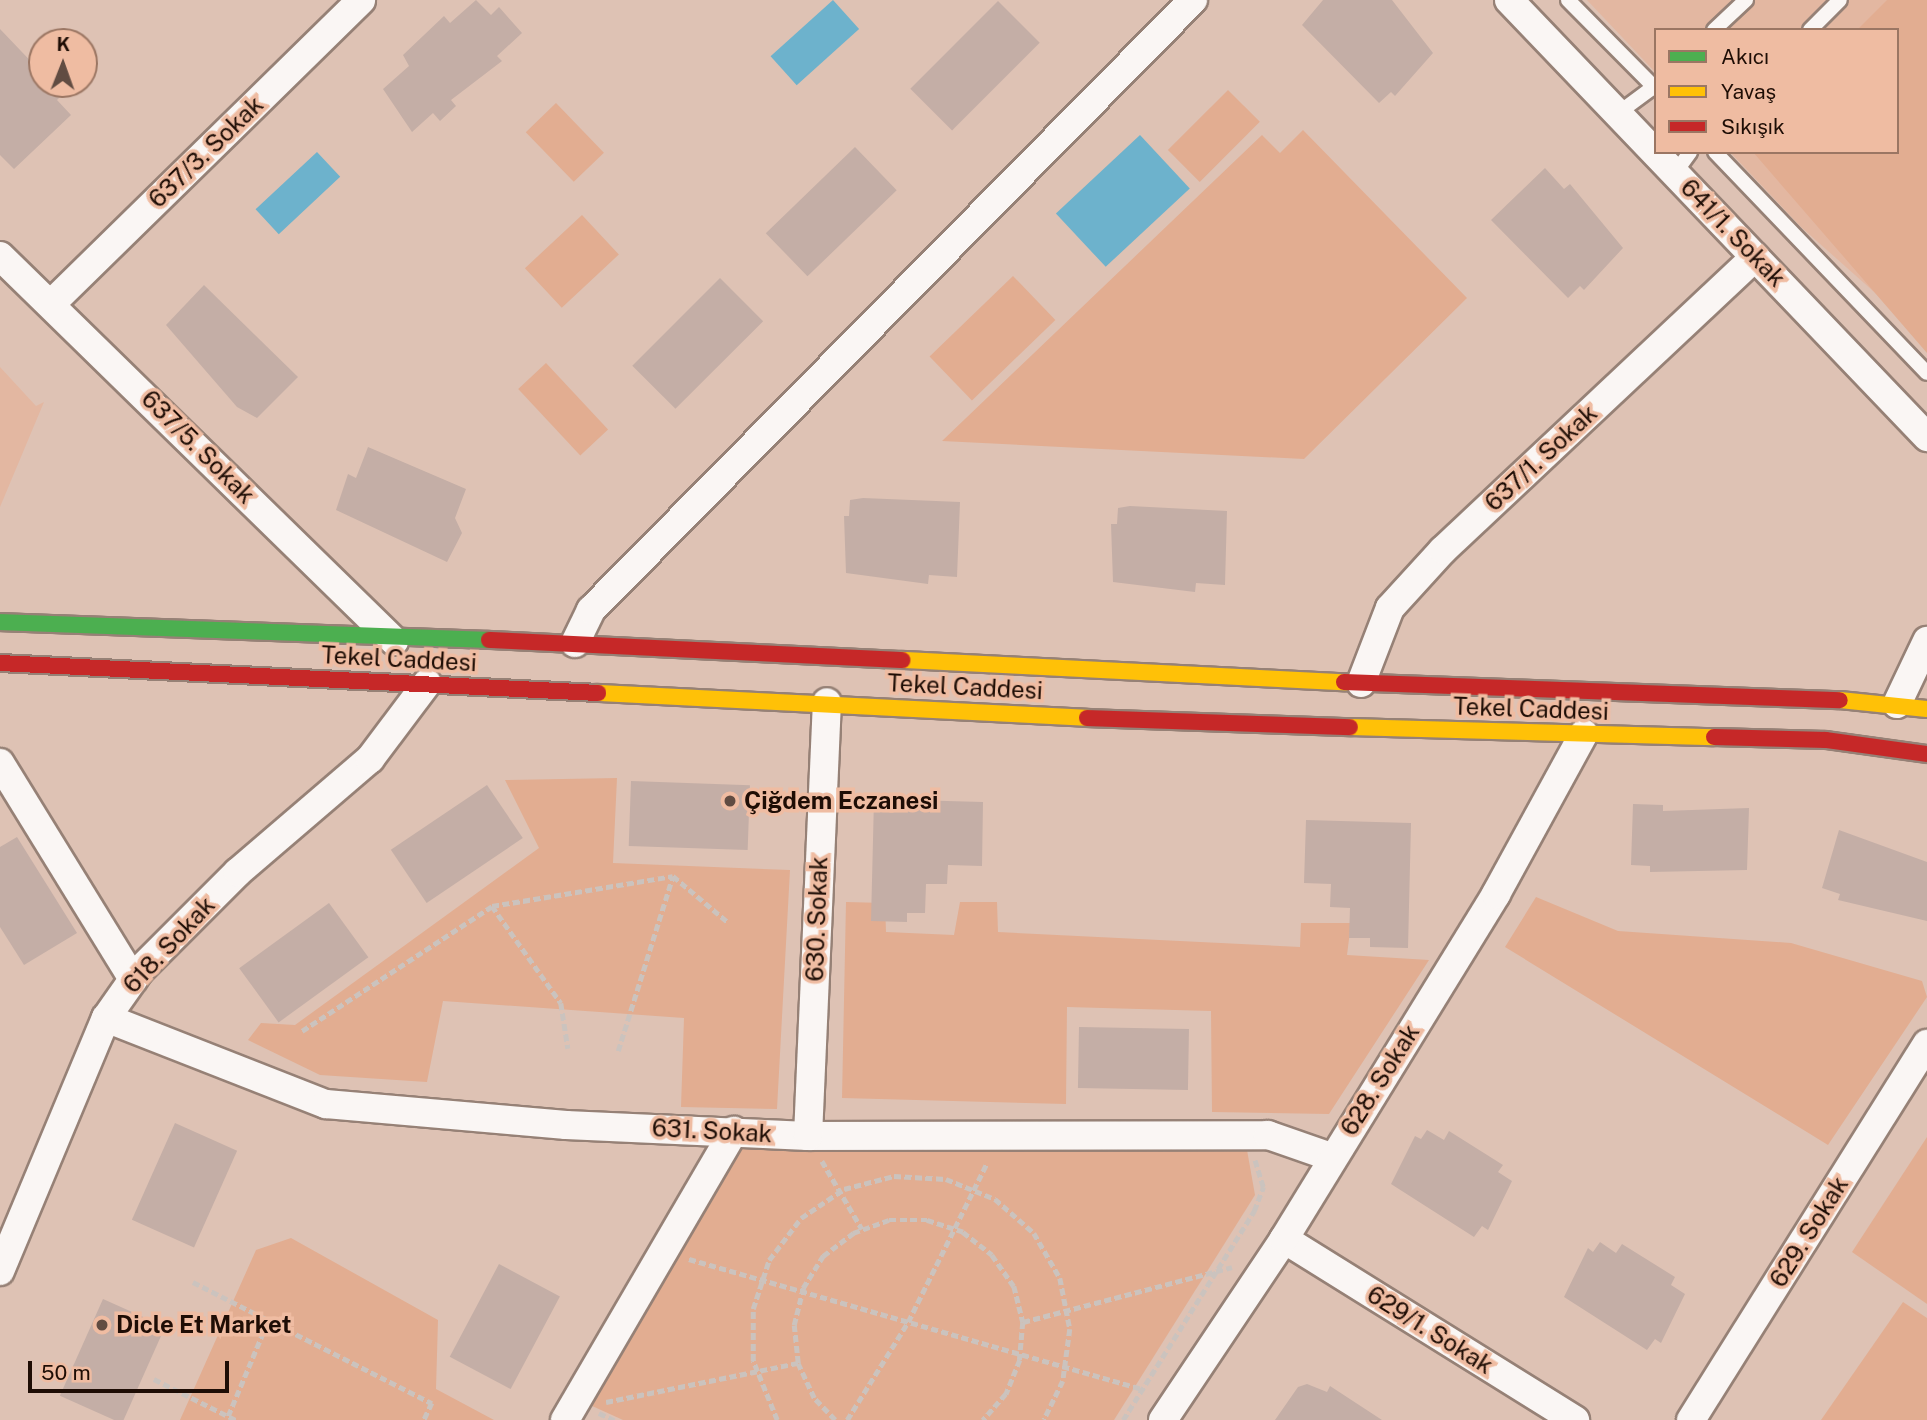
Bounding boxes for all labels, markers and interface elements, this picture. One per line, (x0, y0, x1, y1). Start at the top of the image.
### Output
north arrow (28, 28, 98, 98)
legend (1654, 28, 1899, 154)
text: K (56, 33, 70, 55)
text: Akıcı (1721, 44, 1769, 69)
text: Yavaş (1721, 79, 1776, 104)
street label: 637/3. Sokak (143, 90, 269, 214)
text: Sıkışık (1721, 114, 1785, 139)
street label: 641/1. Sokak (1674, 173, 1792, 293)
street label: 637/5. Sokak (135, 384, 261, 510)
street label: 637/1. Sokak (1479, 399, 1603, 517)
street label: Tekel Caddesi (321, 641, 477, 677)
street label: Tekel Caddesi (887, 669, 1043, 705)
street label: Tekel Caddesi (1453, 692, 1609, 726)
place label: Çiğdem Eczanesi (744, 787, 938, 815)
marker: Çiğdem Eczanesi (722, 793, 738, 809)
street label: 630. Sokak (800, 856, 834, 982)
street label: 618. Sokak (117, 891, 221, 999)
street label: 628. Sokak (1335, 1019, 1425, 1141)
street label: 631. Sokak (651, 1113, 773, 1149)
street label: 629. Sokak (1764, 1171, 1854, 1293)
street label: 629/1. Sokak (1362, 1280, 1498, 1380)
place label: Dicle Et Market (116, 1311, 291, 1339)
marker: Dicle Et Market (94, 1317, 110, 1333)
scale bar (32, 1346, 233, 1390)
text: 50 m (41, 1360, 91, 1385)

